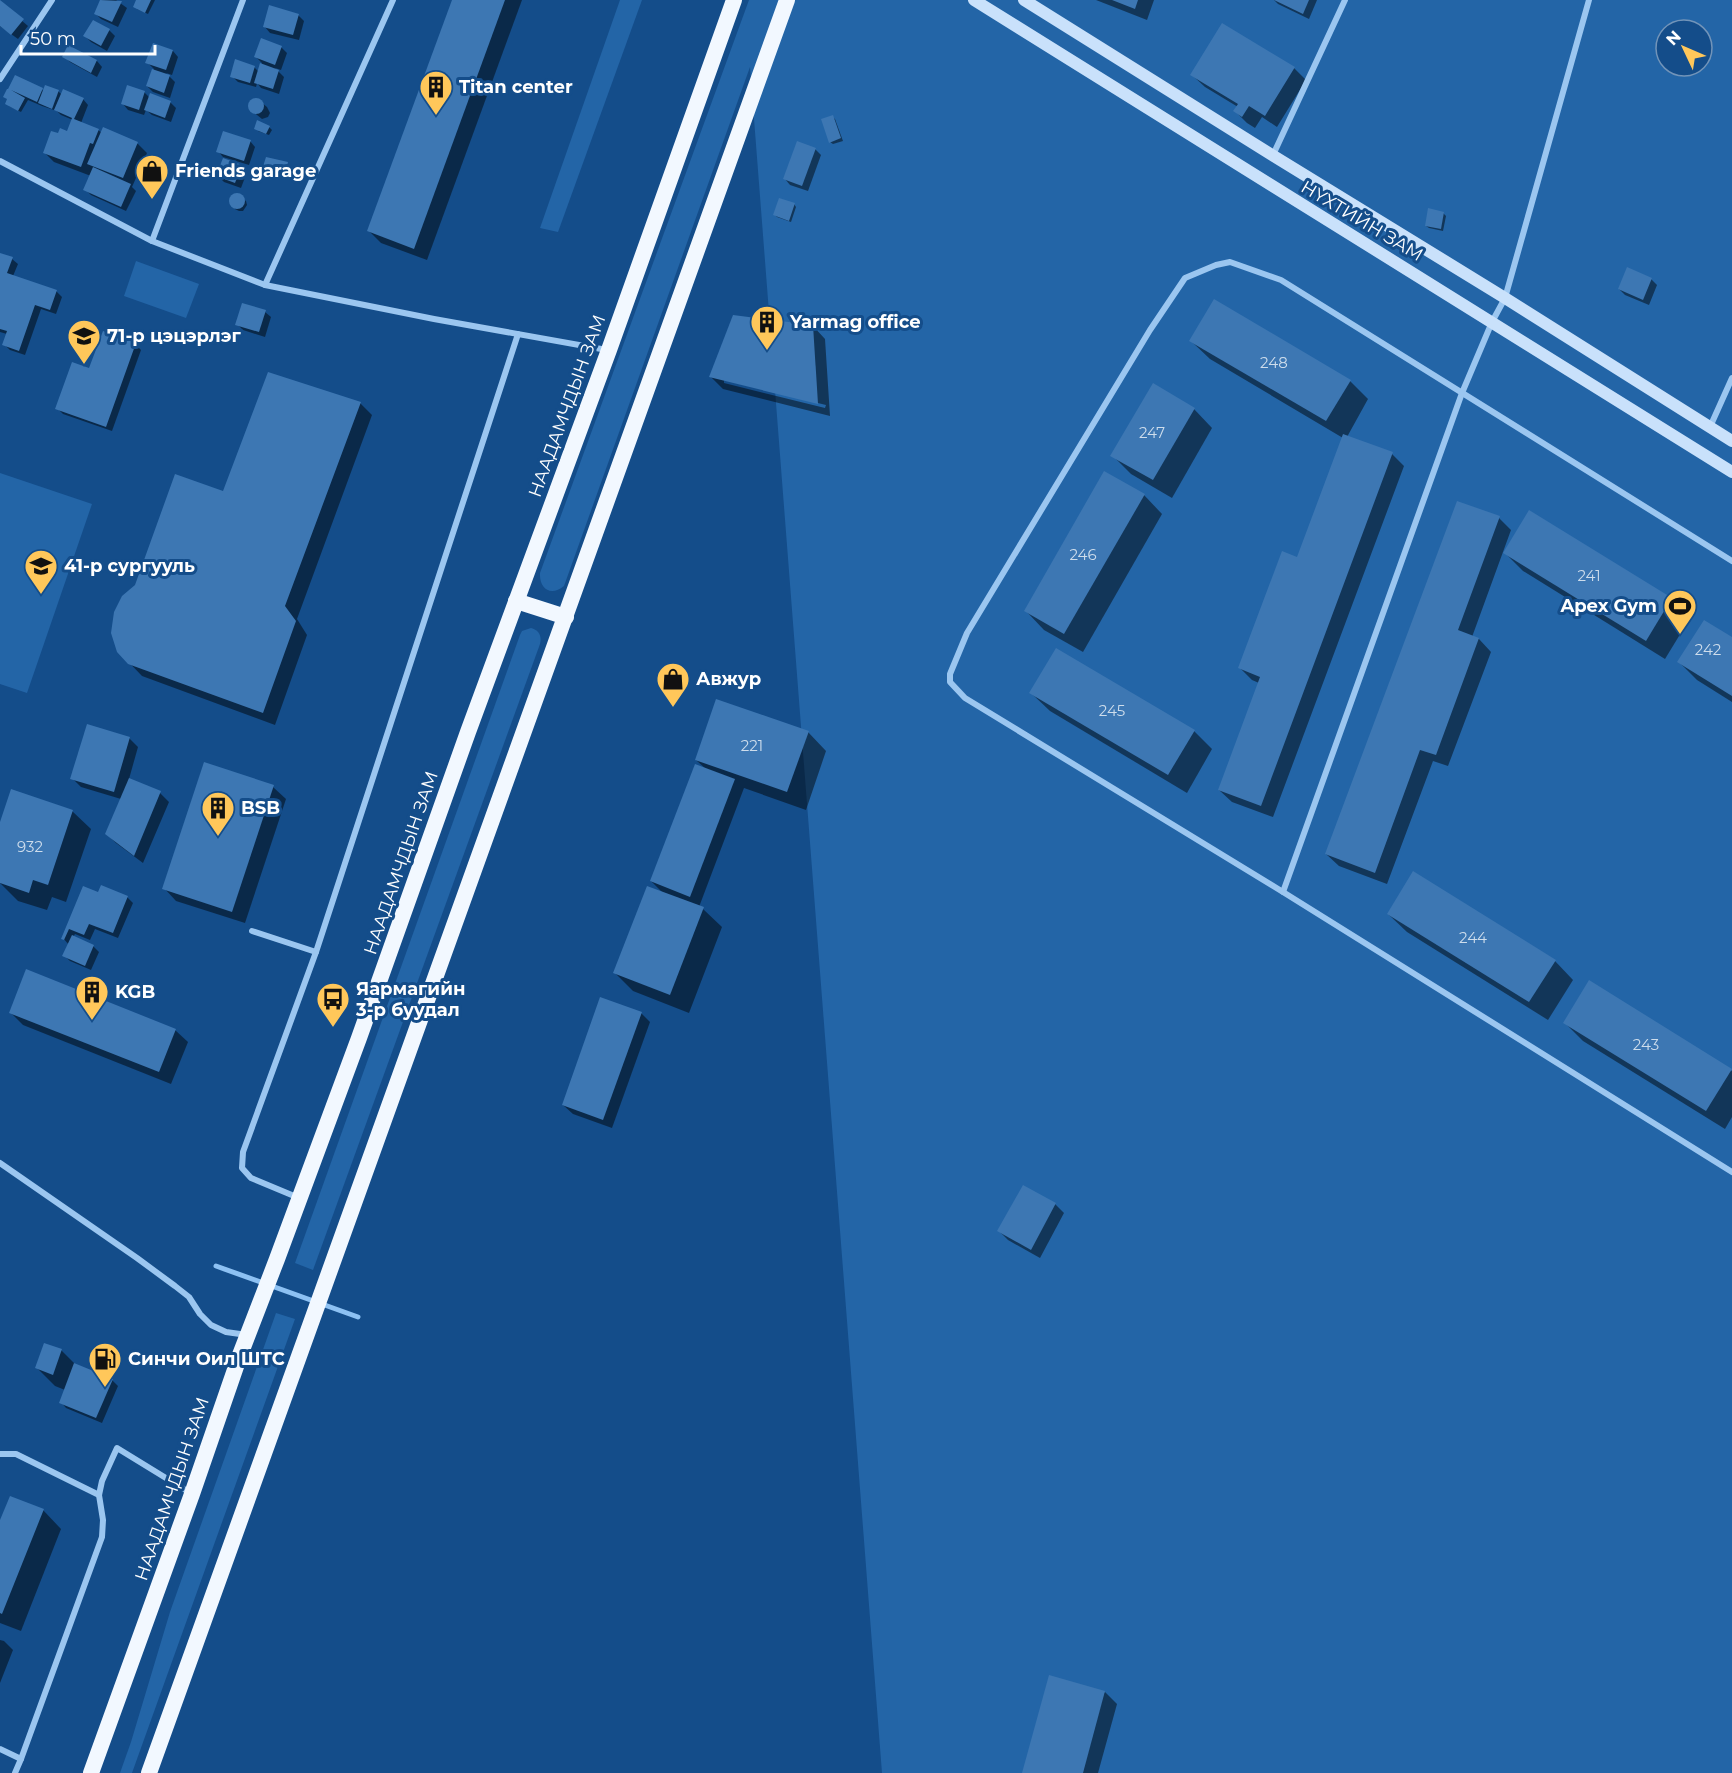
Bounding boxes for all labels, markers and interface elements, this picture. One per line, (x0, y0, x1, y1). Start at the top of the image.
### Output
scale bar (21, 18, 154, 56)
north arrow (1654, 18, 1714, 78)
text: N (1662, 27, 1685, 49)
text: 50 m (30, 28, 76, 50)
building icon: Titan center (418, 69, 454, 116)
place label: Titan center (459, 76, 573, 98)
shop icon: Friends garage (134, 153, 170, 200)
place label: Friends garage (175, 160, 316, 182)
street label: НҮХТИЙН ЗАМ (1297, 176, 1427, 266)
building icon: Yarmag office (749, 304, 785, 351)
place label: Yarmag office (789, 311, 921, 333)
street label: НААДАМЧДЫН ЗАМ (524, 312, 610, 500)
school or university icon: 71-р цэцэрлэг (66, 318, 102, 365)
place label: 71-р цэцэрлэг (107, 325, 241, 347)
house number: 248 (1260, 353, 1288, 372)
house number: 247 (1139, 423, 1165, 442)
house number: 246 (1069, 545, 1097, 564)
school or university icon: 41-р сургууль (23, 548, 59, 595)
place label: 41-р сургууль (64, 555, 195, 577)
house number: 241 (1577, 566, 1601, 585)
sports icon: Apex Gym (1662, 588, 1698, 635)
place label: Apex Gym (1559, 595, 1657, 617)
house number: 242 (1695, 640, 1721, 659)
shop icon: Авжур (655, 661, 691, 708)
place label: Авжур (696, 668, 761, 690)
house number: 245 (1099, 701, 1125, 720)
house number: 221 (741, 736, 763, 755)
street label: НААДАМЧДЫН ЗАМ (359, 768, 443, 958)
building icon: BSB (200, 790, 236, 837)
place label: BSB (241, 797, 280, 819)
house number: 932 (17, 837, 43, 856)
house number: 244 (1459, 928, 1487, 947)
building icon: KGB (74, 974, 110, 1021)
place label: Яармагийн 3-р буудал (355, 978, 465, 1021)
place label: KGB (115, 981, 155, 1003)
bus stop icon: Яармагийн 3-р буудал (315, 981, 351, 1028)
house number: 243 (1633, 1035, 1659, 1054)
fuel station icon: Синчи Оил ШТС (87, 1341, 123, 1388)
place label: Синчи Оил ШТС (128, 1348, 285, 1370)
street label: НААДАМЧДЫН ЗАМ (130, 1394, 214, 1584)

